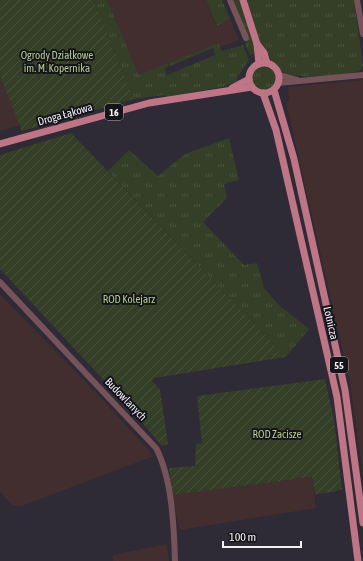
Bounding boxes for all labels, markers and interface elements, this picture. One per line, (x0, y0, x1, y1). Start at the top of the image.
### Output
park label: Ogrody Działkowe im. M. Kopernika (21, 49, 93, 74)
street label: Droga Łąkowa (36, 100, 94, 128)
road number: 16 (105, 104, 123, 120)
park label: ROD Kolejarz (103, 293, 155, 305)
street label: Lotnicza (321, 305, 341, 341)
road number: 55 (330, 357, 348, 373)
street label: Budowlanych (103, 375, 149, 423)
park label: ROD Zacisze (253, 428, 301, 440)
scale bar (223, 523, 301, 549)
text: 100 m (229, 530, 256, 544)

